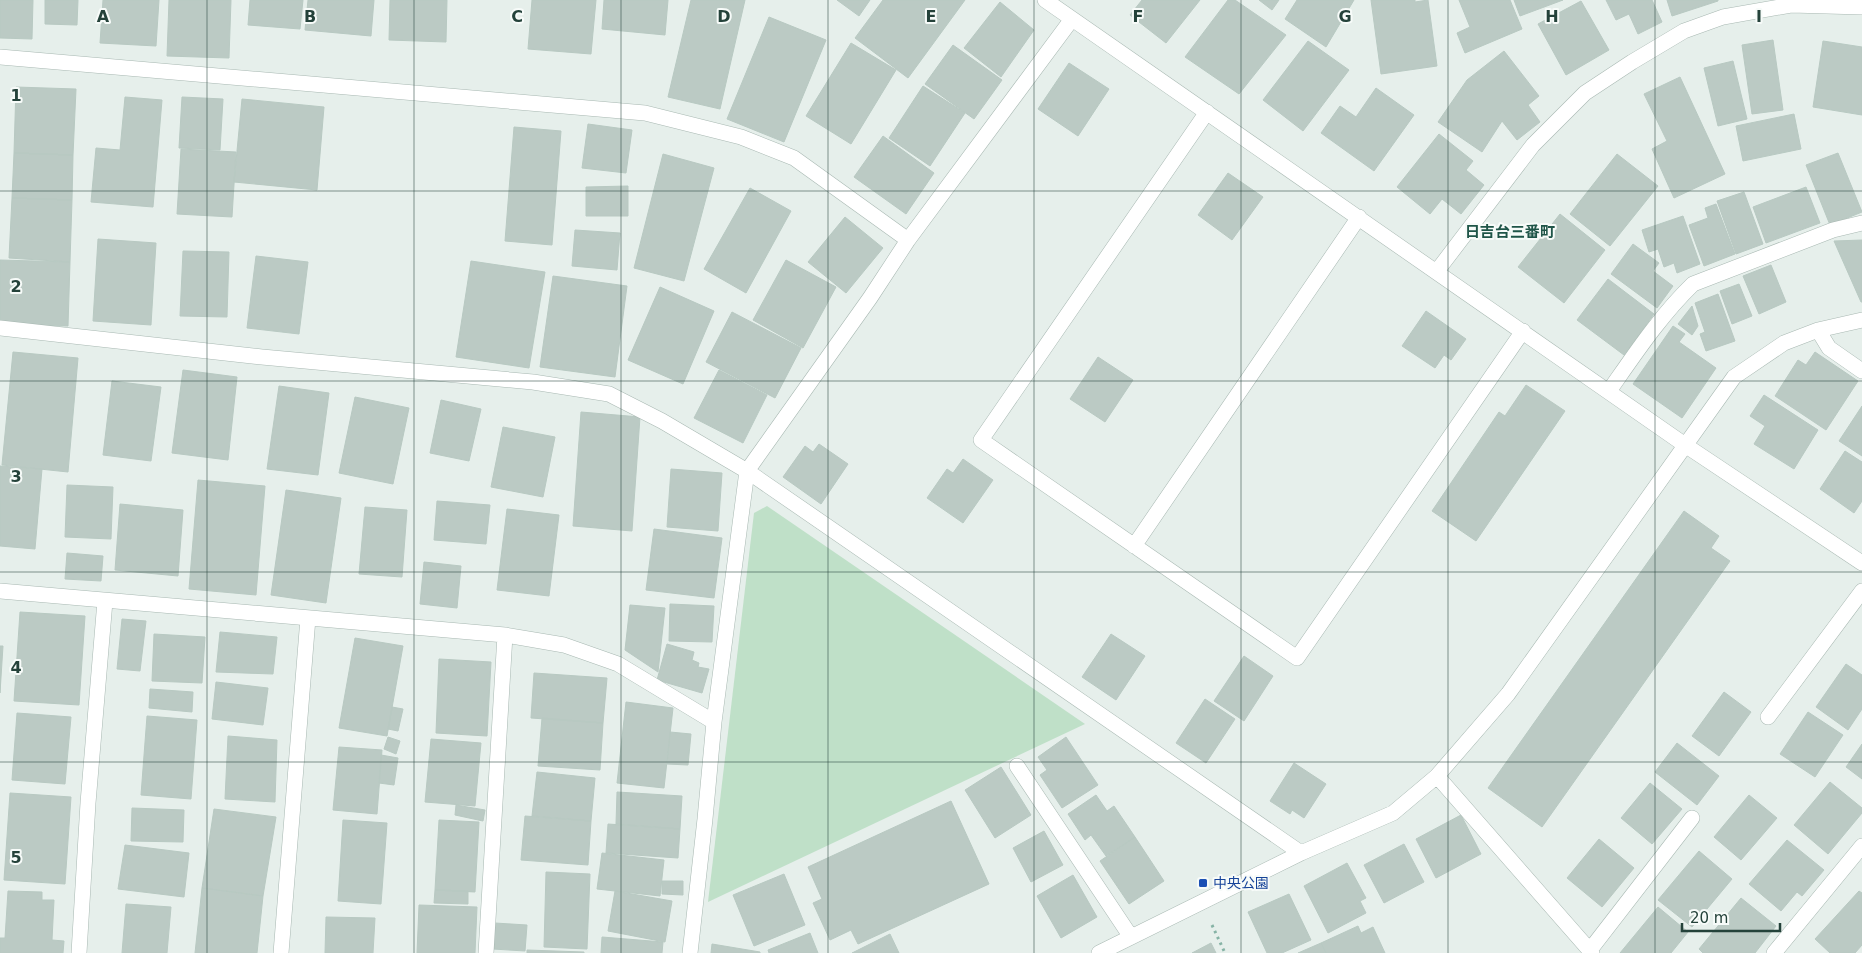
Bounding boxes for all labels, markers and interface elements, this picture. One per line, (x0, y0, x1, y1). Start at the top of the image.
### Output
text: A (97, 7, 110, 26)
text: B (304, 7, 316, 26)
text: C (511, 7, 523, 26)
text: D (717, 7, 731, 26)
text: E (926, 7, 936, 26)
text: F (1133, 7, 1143, 26)
text: G (1338, 7, 1352, 26)
text: H (1545, 7, 1559, 26)
text: I (1756, 7, 1762, 26)
text: 1 (10, 86, 22, 105)
district label: 日吉台三番町 (1465, 223, 1555, 241)
text: 2 (10, 277, 22, 296)
text: 3 (10, 467, 22, 486)
text: 4 (10, 658, 22, 677)
text: 5 (10, 848, 22, 867)
place label: 中央公園 (1213, 875, 1269, 891)
marker: 中央公園 (1197, 877, 1209, 889)
scale bar (1682, 900, 1780, 932)
text: 20 m (1690, 909, 1728, 927)

